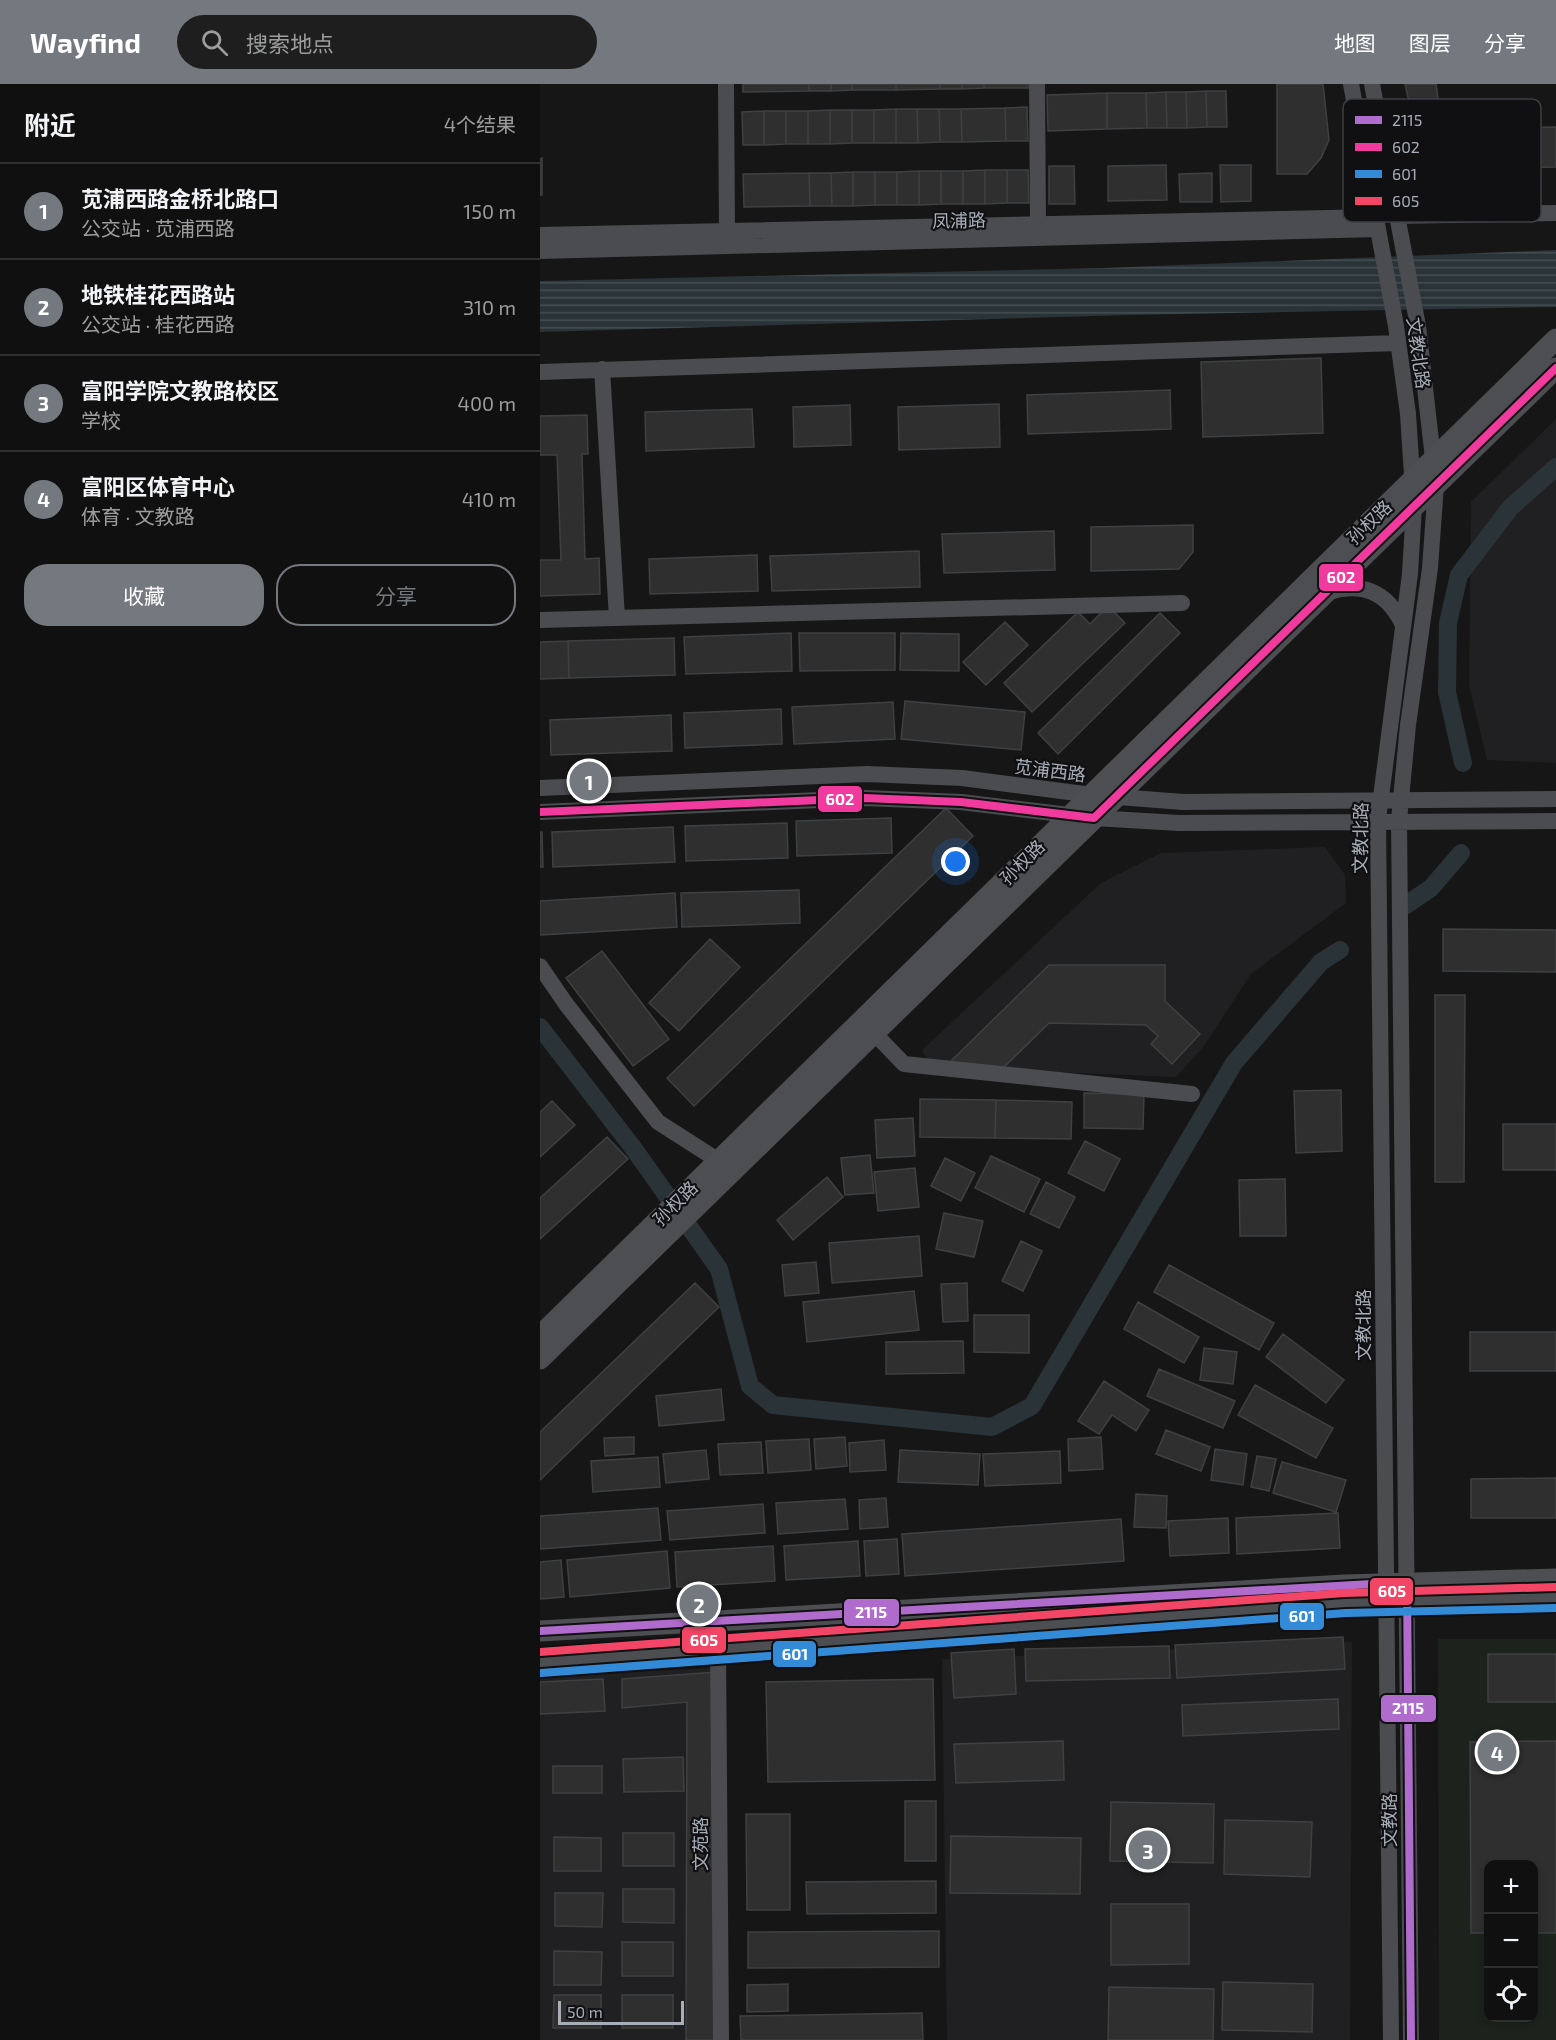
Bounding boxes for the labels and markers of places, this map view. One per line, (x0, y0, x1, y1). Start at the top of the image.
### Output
pin: 1 (569, 758, 608, 804)
pin: 2 (680, 1582, 718, 1627)
pin: 4 (1478, 1730, 1516, 1774)
pin: 3 (1128, 1828, 1168, 1872)

